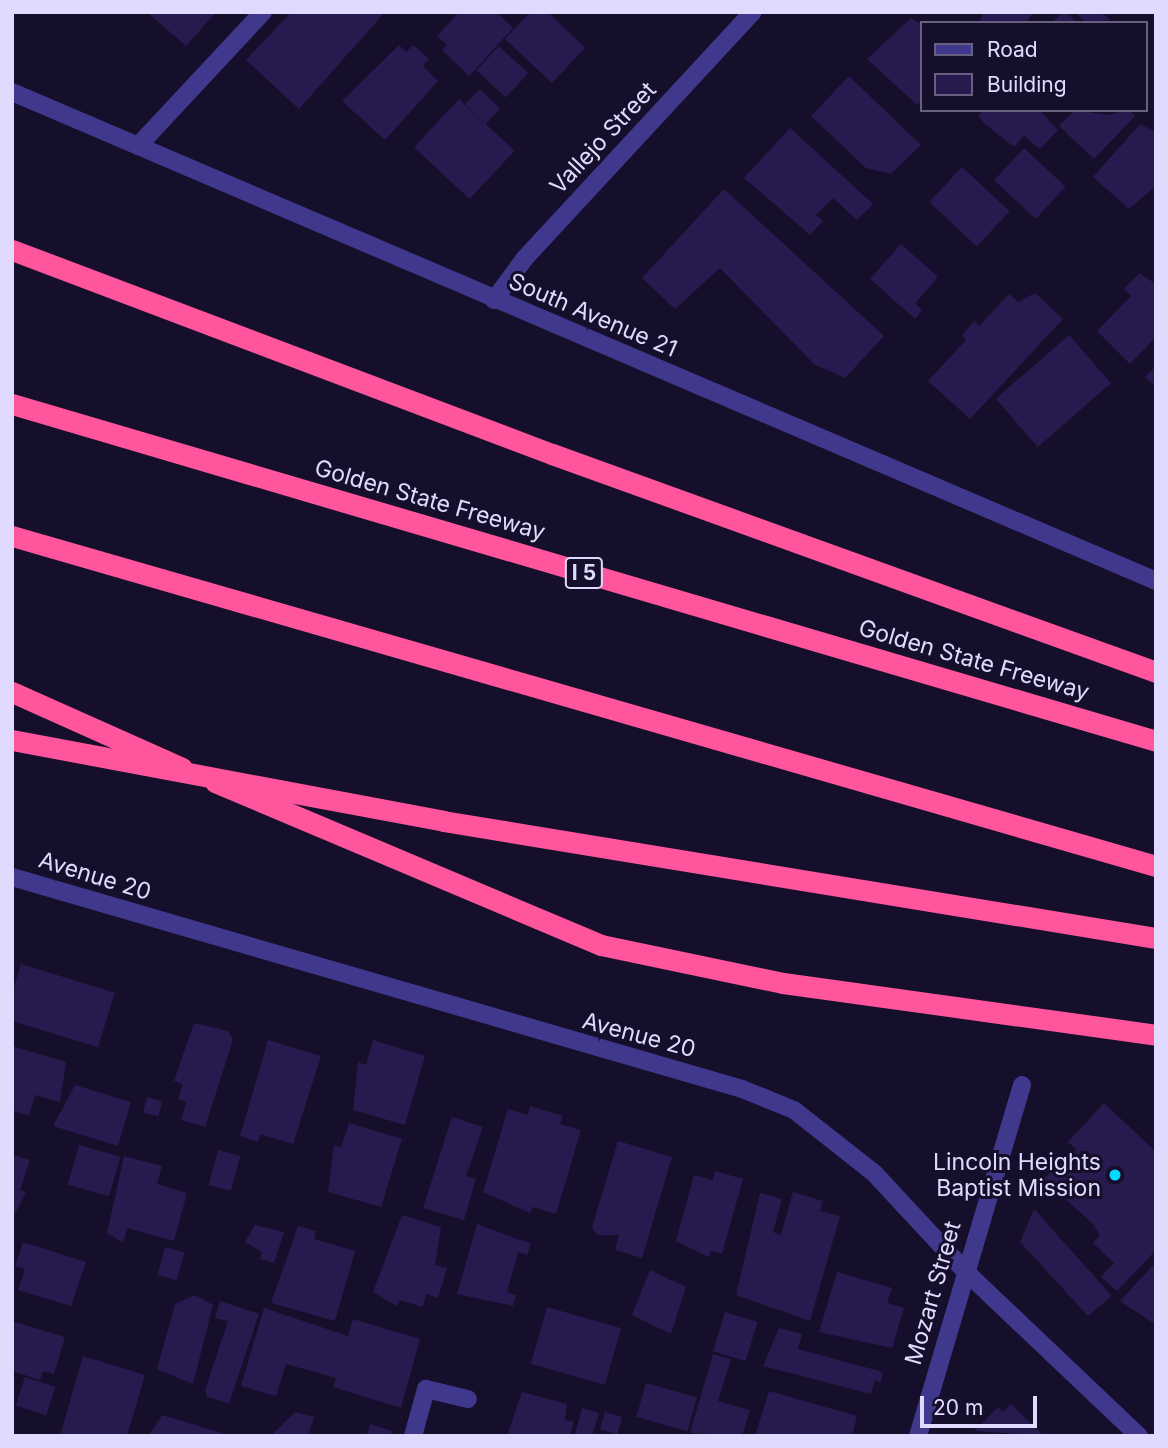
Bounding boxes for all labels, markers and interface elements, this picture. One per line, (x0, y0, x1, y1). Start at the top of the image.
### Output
legend (920, 21, 1147, 112)
text: Road (987, 37, 1038, 62)
text: Building (987, 72, 1067, 97)
street label: Vallejo Street (544, 76, 662, 200)
street label: South Avenue 21 (505, 267, 681, 363)
street label: Golden State Freeway (312, 454, 548, 546)
road number: I 5 (565, 556, 603, 590)
street label: Golden State Freeway (856, 614, 1092, 706)
street label: Avenue 20 (36, 846, 154, 906)
street label: Avenue 20 (580, 1007, 698, 1063)
place label: Lincoln Heights Baptist Mission (933, 1148, 1101, 1202)
marker: Lincoln Heights Baptist Mission (1107, 1167, 1123, 1183)
street label: Mozart Street (899, 1218, 967, 1368)
scale bar (923, 1382, 1040, 1426)
text: 20 m (933, 1395, 983, 1420)

